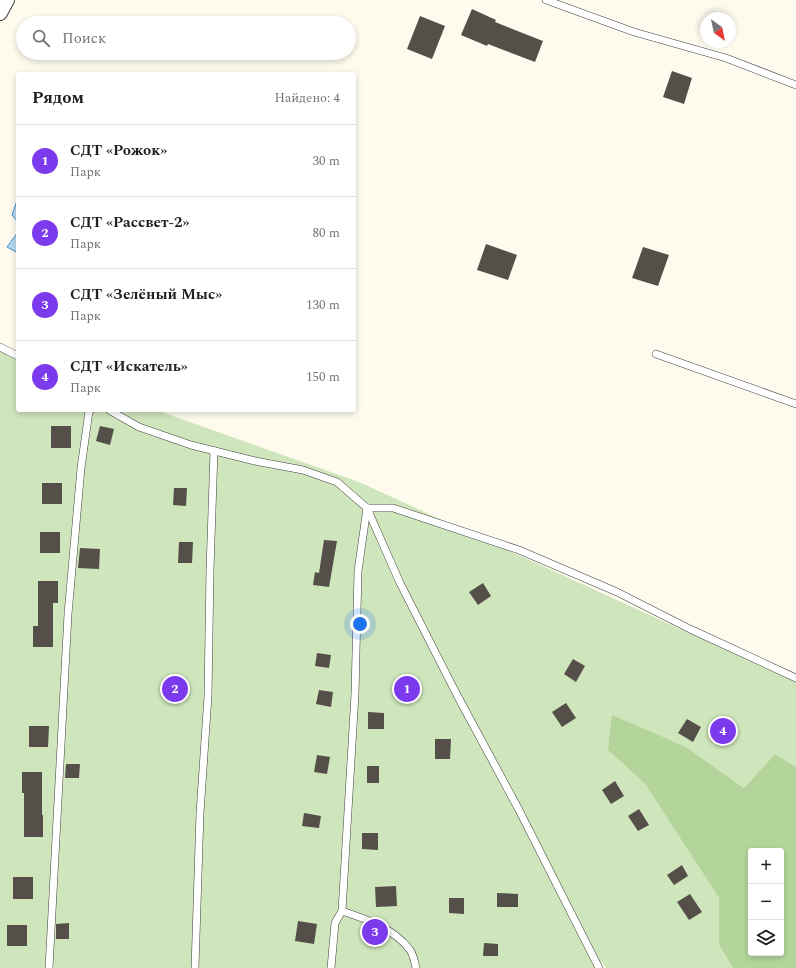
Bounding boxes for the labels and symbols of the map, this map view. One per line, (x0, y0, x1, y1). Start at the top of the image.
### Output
north arrow (700, 12, 736, 48)
your location (350, 614, 370, 634)
pin: 2 (162, 674, 188, 704)
pin: 1 (394, 674, 420, 704)
pin: 4 (710, 716, 736, 746)
pin: 3 (362, 917, 388, 947)

